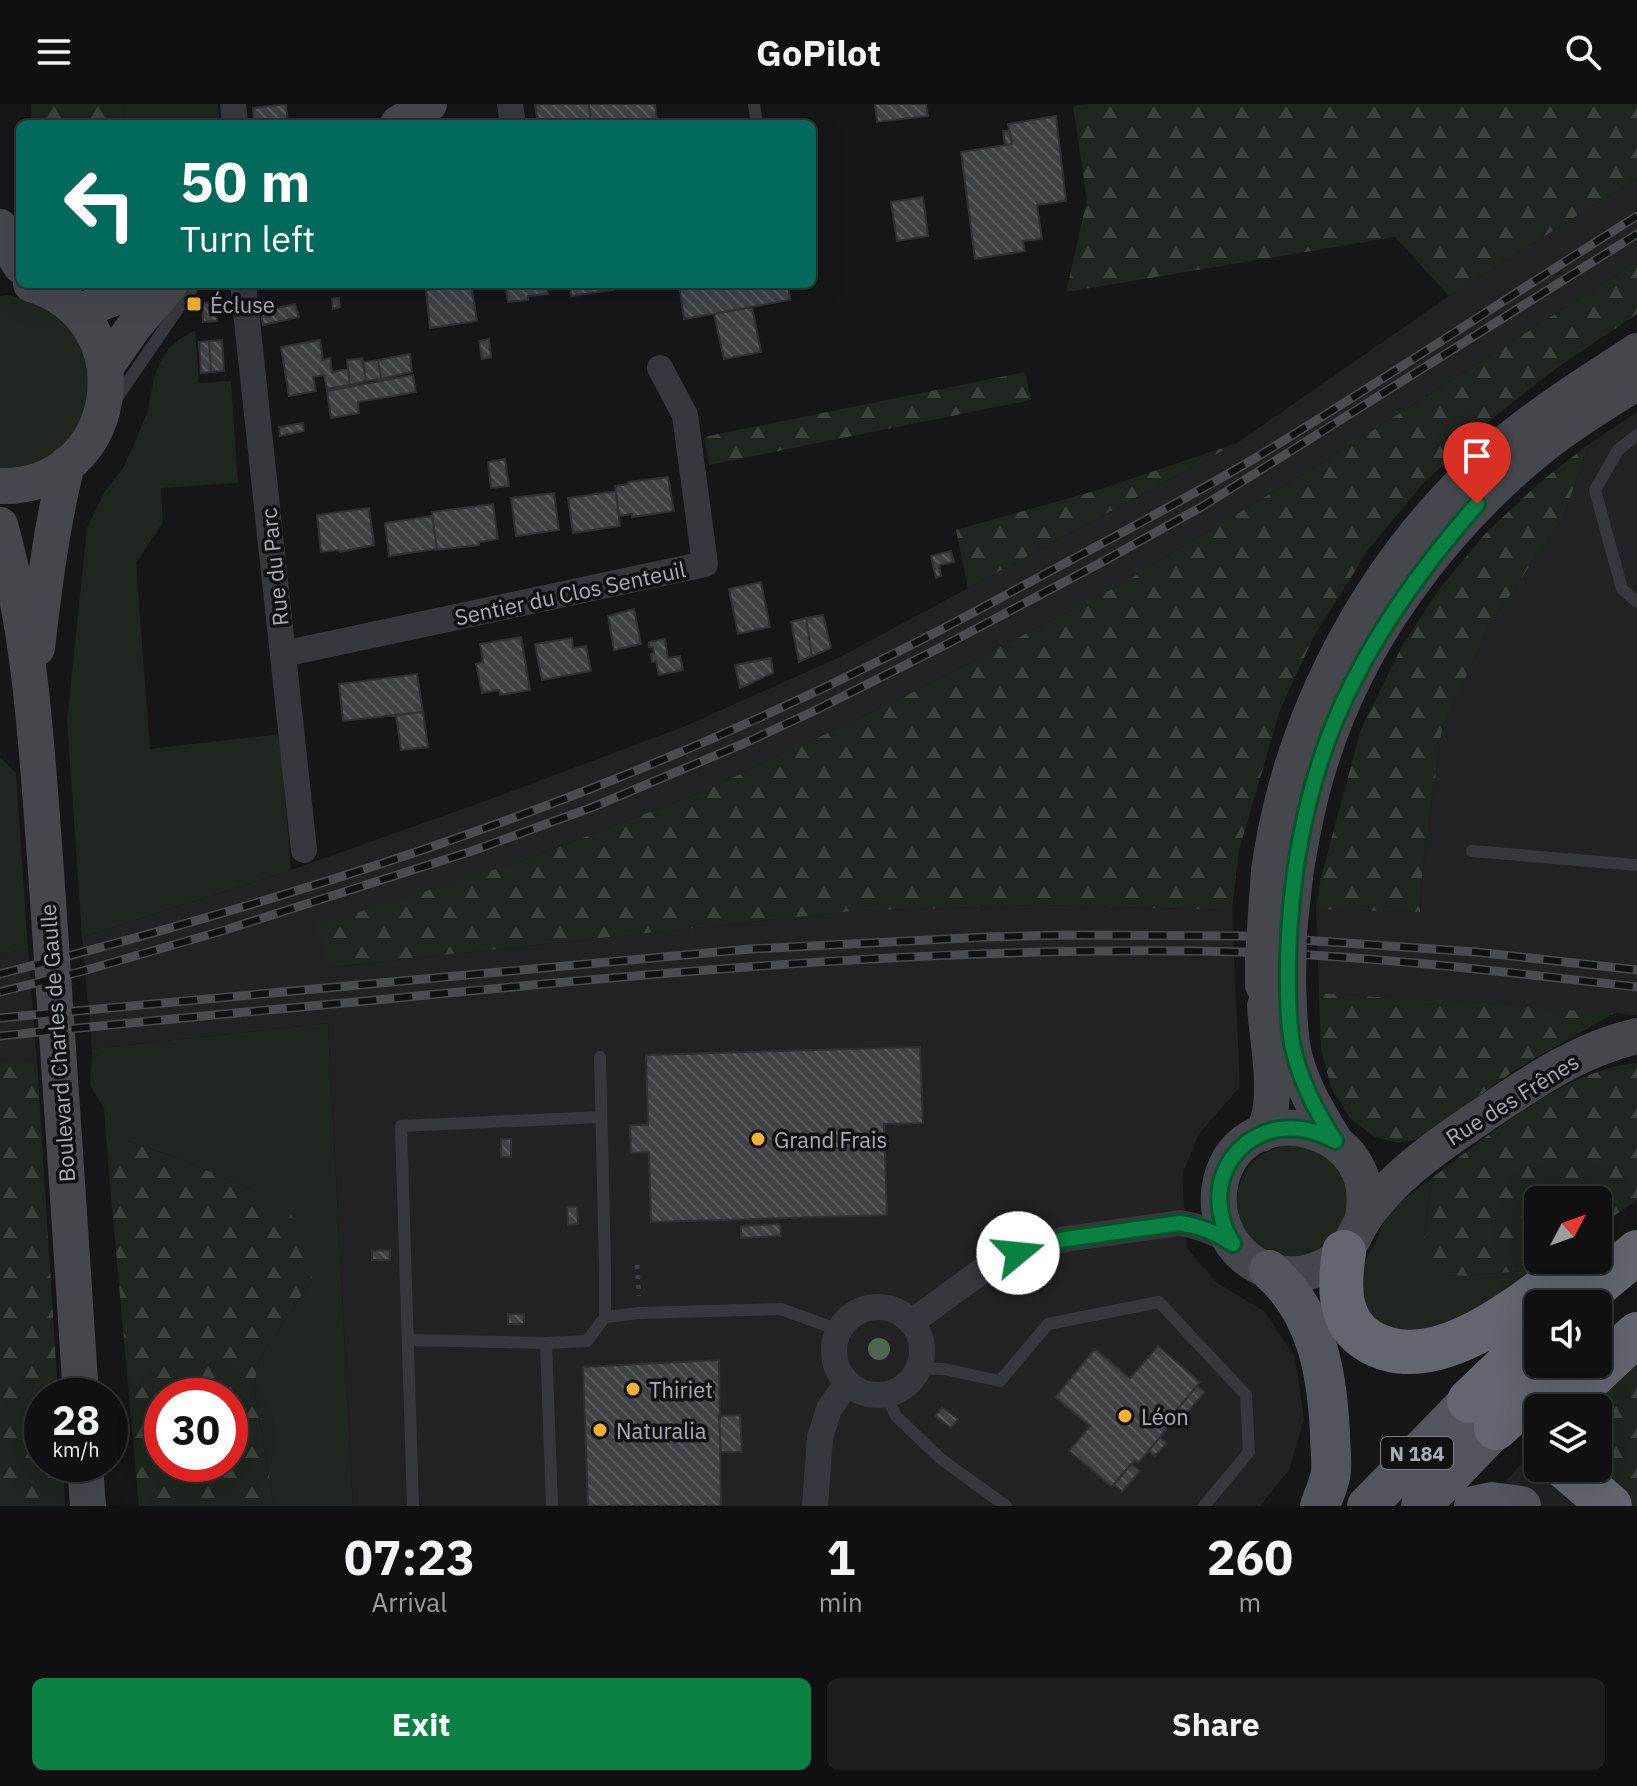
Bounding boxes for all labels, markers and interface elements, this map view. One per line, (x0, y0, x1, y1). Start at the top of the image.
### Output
text: GoPilot (756, 29, 881, 76)
icon: menu (32, 30, 76, 74)
icon: search (1561, 30, 1605, 74)
text: 50 m (180, 145, 310, 217)
icon: left (48, 152, 152, 256)
text: Turn left (180, 215, 315, 262)
place label: Écluse (210, 290, 275, 319)
marker: Écluse (185, 295, 203, 313)
pin (1443, 422, 1511, 504)
icon: arrive (1455, 434, 1499, 478)
street label: Rue du Parc (253, 507, 295, 627)
street label: Sentier du Clos Senteuil (452, 554, 688, 632)
street label: Boulevard Charles de Gaulle (33, 903, 81, 1183)
street label: Rue des Frênes (1440, 1046, 1584, 1152)
place label: Grand Frais (774, 1125, 887, 1154)
marker: Grand Frais (749, 1130, 767, 1148)
north arrow (1524, 1186, 1612, 1274)
map controls (1524, 1186, 1612, 1482)
position arrow (976, 1211, 1060, 1295)
button: sound (1524, 1290, 1612, 1378)
place label: Thiriet (649, 1375, 713, 1404)
speed limit sign: 30 (144, 1378, 248, 1482)
marker: Thiriet (624, 1380, 642, 1398)
text: 28 (52, 1394, 100, 1446)
button: layers (1524, 1394, 1612, 1482)
place label: Léon (1141, 1402, 1189, 1431)
marker: Léon (1116, 1407, 1134, 1425)
place label: Naturalia (616, 1416, 707, 1445)
marker: Naturalia (591, 1421, 609, 1439)
text: km/h (52, 1436, 100, 1463)
road number: N 184 (1381, 1437, 1453, 1469)
text: 07:23 (344, 1526, 475, 1588)
text: 1 (826, 1526, 855, 1588)
text: 260 (1207, 1526, 1293, 1588)
text: Arrival (372, 1585, 447, 1619)
text: min (819, 1585, 863, 1619)
text: m (1239, 1585, 1261, 1619)
button: Exit (32, 1678, 811, 1770)
button: Share (827, 1678, 1605, 1770)

